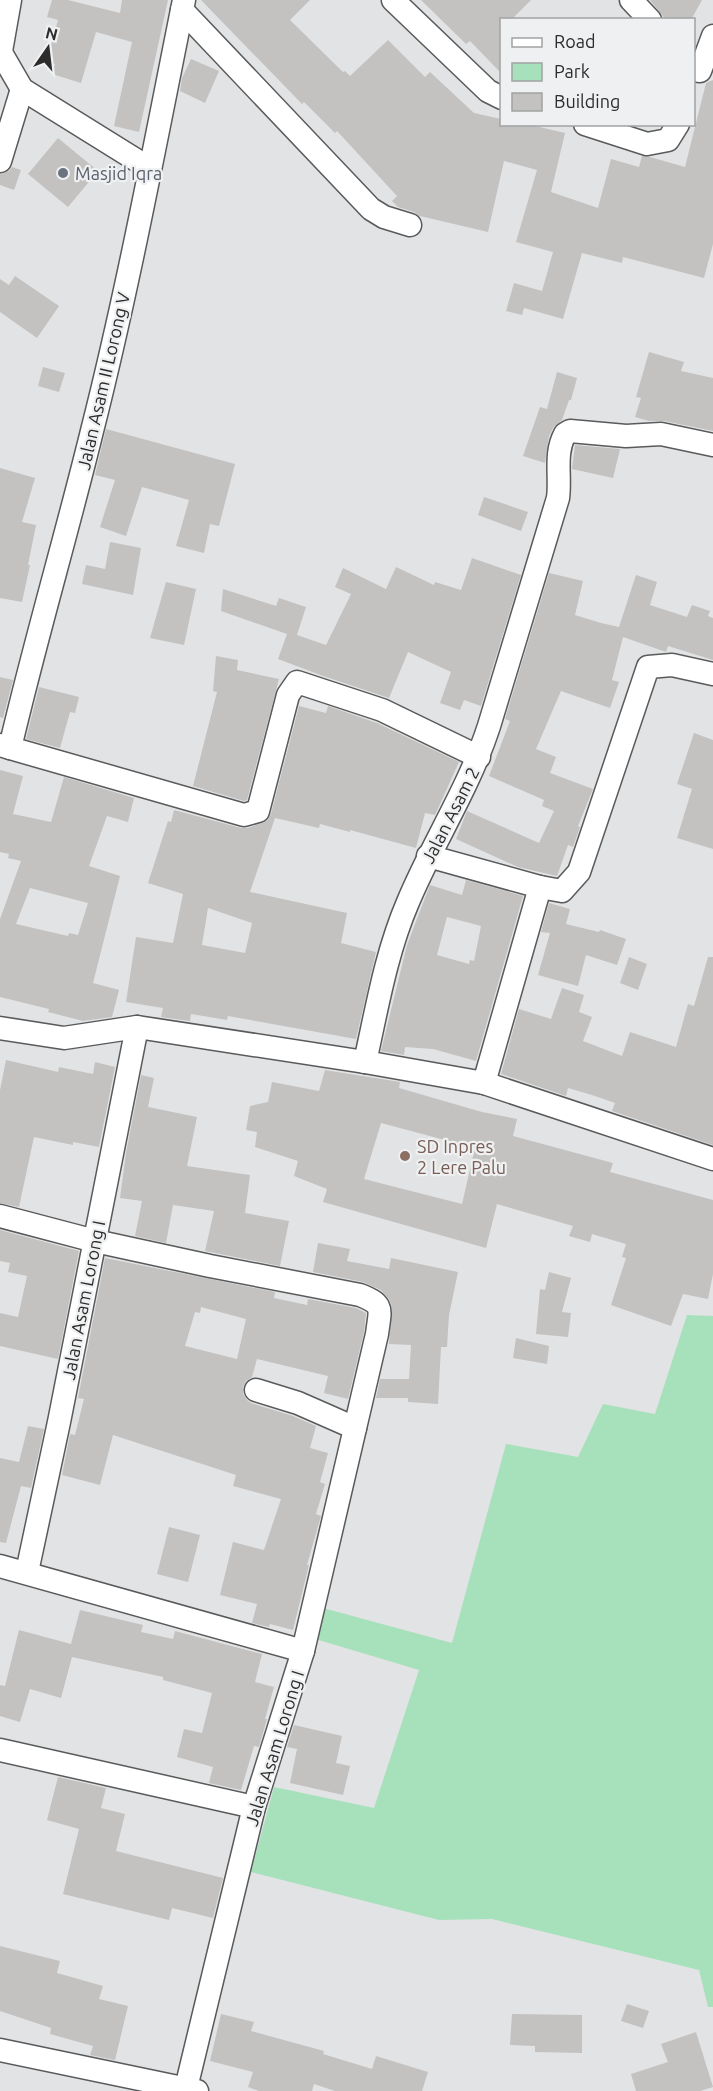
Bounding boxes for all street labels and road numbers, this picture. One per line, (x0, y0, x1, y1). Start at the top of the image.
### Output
street label: Jalan Asam II Lorong V (73, 290, 133, 472)
street label: Jalan Asam 2 (417, 764, 483, 866)
street label: Jalan Asam Lorong I (58, 1219, 108, 1381)
street label: Jalan Asam Lorong I (241, 1668, 307, 1828)

